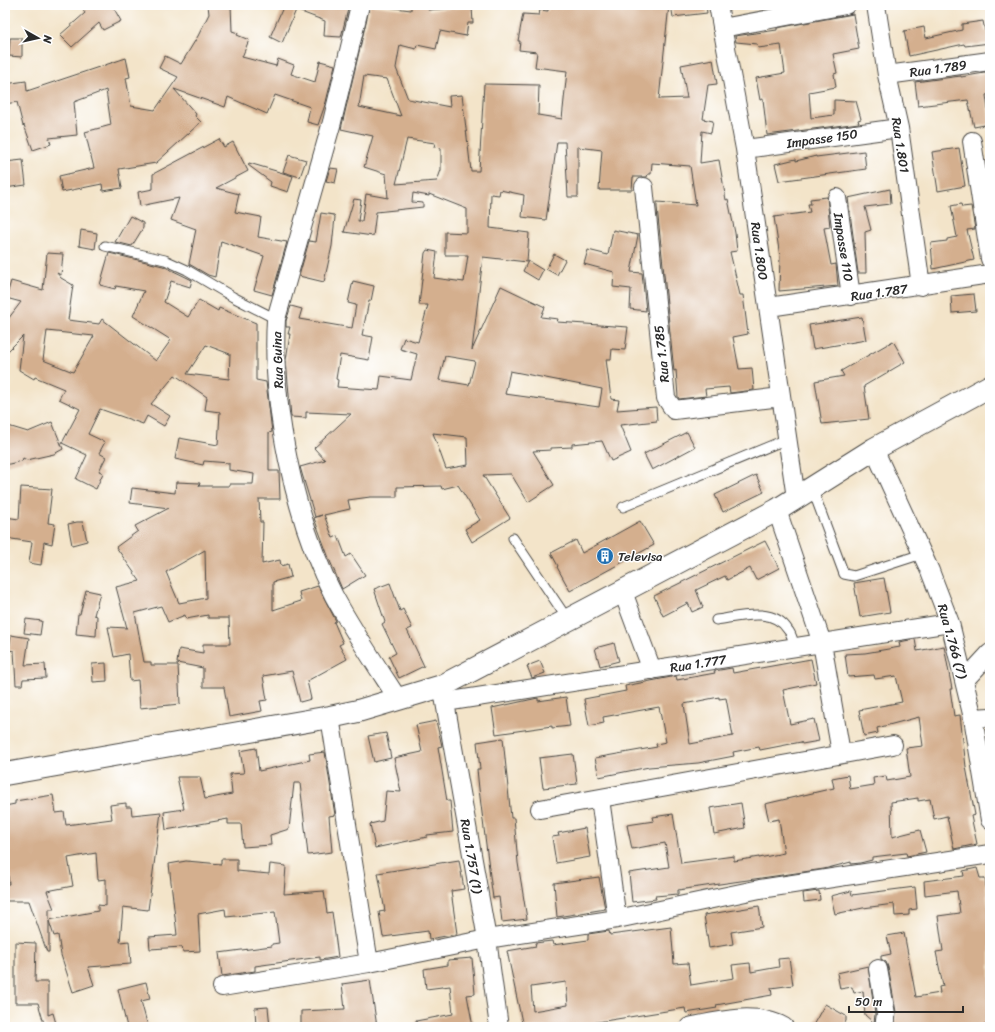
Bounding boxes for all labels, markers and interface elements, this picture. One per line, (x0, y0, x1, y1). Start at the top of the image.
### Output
north arrow (18, 18, 58, 58)
text: N (37, 33, 57, 45)
street label: Rua 1.789 (908, 53, 968, 84)
street label: Rua 1.801 (885, 116, 916, 175)
street label: Impasse 150 (784, 122, 859, 155)
street label: Impasse 110 (827, 210, 860, 283)
street label: Rua 1.800 (744, 220, 775, 282)
street label: Rua 1.787 (849, 277, 910, 308)
street label: Rua 1.785 (647, 324, 676, 384)
street label: Rua Guina (265, 331, 290, 389)
place label: Televisa (618, 545, 663, 568)
building icon: Televisa (595, 546, 615, 566)
street label: Rua 1.766 (7) (931, 601, 974, 682)
street label: Rua 1.777 (668, 647, 729, 679)
street label: Rua 1.757 (1) (454, 817, 490, 896)
scale bar (849, 988, 963, 1014)
text: 50 m (855, 991, 882, 1013)

